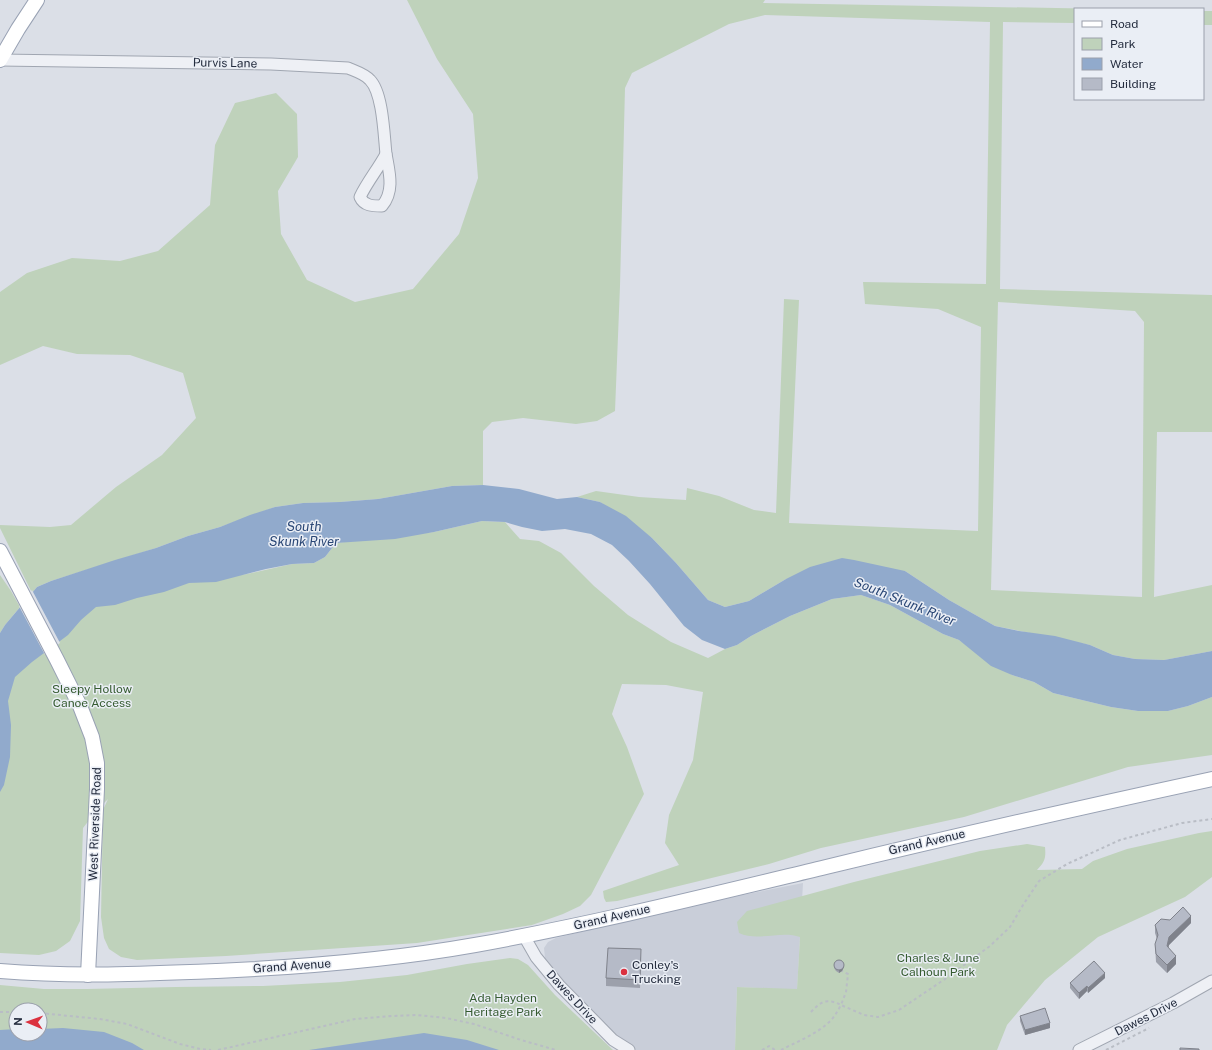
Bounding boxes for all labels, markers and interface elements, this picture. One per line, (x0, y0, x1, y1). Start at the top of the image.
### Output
legend (1074, 8, 1204, 100)
text: Road (1110, 17, 1138, 31)
text: Park (1110, 37, 1136, 51)
street label: Purvis Lane (193, 55, 258, 71)
text: Water (1110, 57, 1144, 71)
text: Building (1110, 77, 1156, 91)
water label: South Skunk River (269, 519, 339, 549)
water label: South Skunk River (852, 574, 958, 629)
park label: Sleepy Hollow Canoe Access (52, 682, 133, 710)
street label: West Riverside Road (86, 767, 104, 881)
street label: Grand Avenue (887, 826, 967, 858)
street label: Grand Avenue (572, 901, 652, 933)
park label: Charles & June Calhoun Park (897, 951, 979, 979)
street label: Grand Avenue (253, 956, 332, 976)
place label: Conley's Trucking (632, 958, 681, 986)
street label: Dawes Drive (544, 967, 601, 1027)
marker: Conley's Trucking (619, 967, 629, 977)
park label: Ada Hayden Heritage Park (464, 991, 542, 1019)
street label: Dawes Drive (1112, 995, 1180, 1039)
north arrow (8, 1002, 48, 1042)
text: N (12, 1017, 24, 1026)

